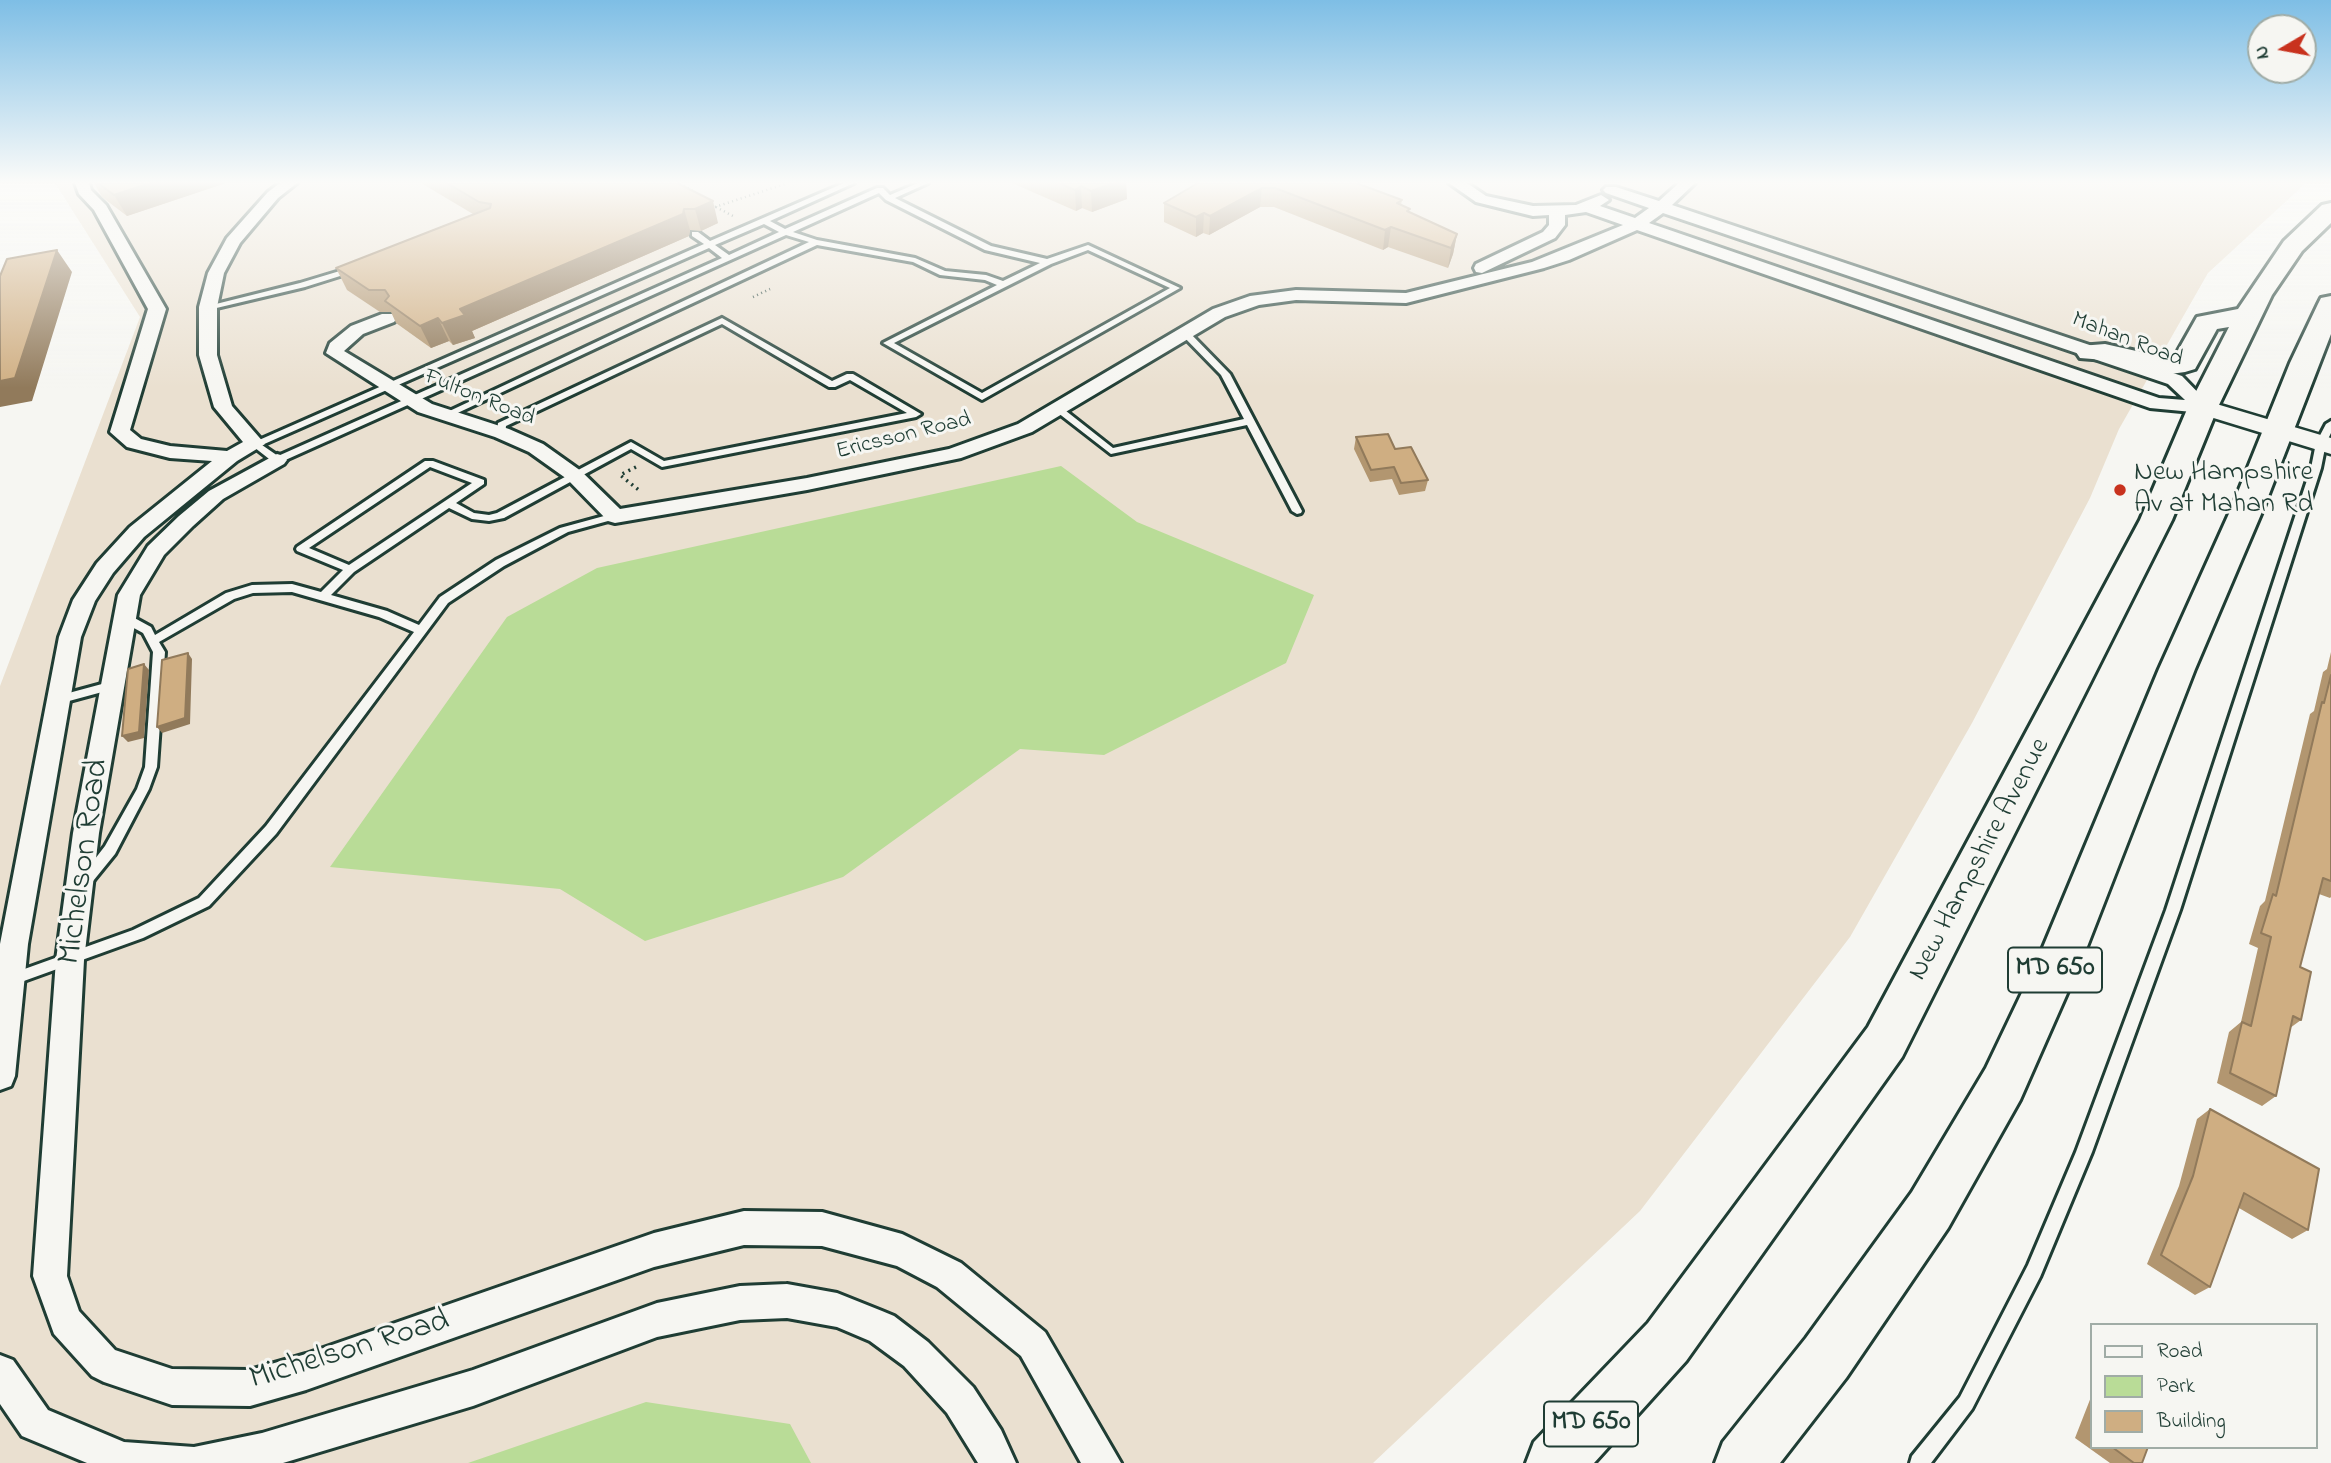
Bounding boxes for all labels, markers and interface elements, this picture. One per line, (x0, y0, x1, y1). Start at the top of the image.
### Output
north arrow (2247, 14, 2317, 84)
text: N (2248, 44, 2277, 61)
street label: Mahan Road (2068, 307, 2186, 375)
street label: Fulton Road (420, 364, 538, 434)
street label: Ericsson Road (834, 407, 974, 467)
place label: New Hampshire Av at Mahan Rd (2134, 457, 2313, 523)
marker: New Hampshire Av at Mahan Rd (2112, 482, 2128, 498)
street label: New Hampshire Avenue (1903, 733, 2059, 987)
street label: Michelson Road (52, 757, 120, 967)
road number: MD 650 (2008, 948, 2102, 993)
street label: Michelson Road (245, 1303, 455, 1401)
legend (2090, 1323, 2317, 1449)
text: Road (2157, 1337, 2203, 1367)
text: Park (2157, 1372, 2195, 1402)
road number: MD 650 (1544, 1401, 1638, 1446)
text: Building (2157, 1407, 2226, 1437)

